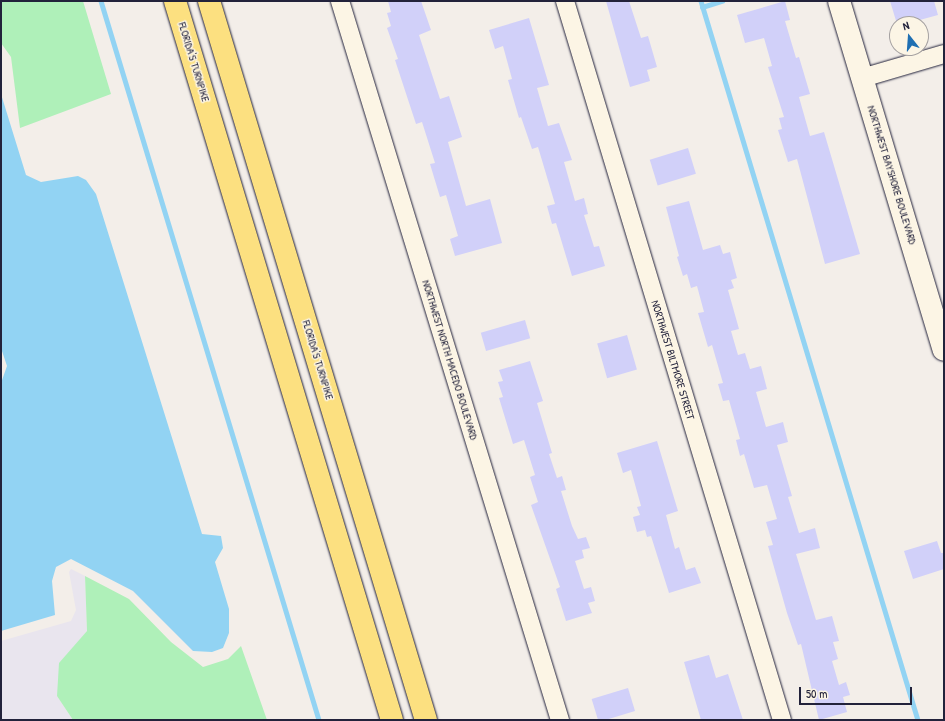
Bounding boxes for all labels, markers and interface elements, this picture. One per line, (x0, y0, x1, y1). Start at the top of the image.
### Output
north arrow (889, 16, 929, 56)
text: N (901, 18, 911, 33)
street label: FLORIDA'S TURNPIKE (176, 21, 212, 103)
street label: NORTHWEST BAYSHORE BOULEVARD (865, 104, 919, 246)
street label: NORTHWEST NORTH MACEDO BOULEVARD (419, 278, 481, 442)
street label: NORTHWEST BILTMORE STREET (649, 299, 697, 421)
street label: FLORIDA'S TURNPIKE (300, 319, 336, 401)
scale bar (801, 679, 914, 705)
text: 50 m (806, 685, 827, 702)

